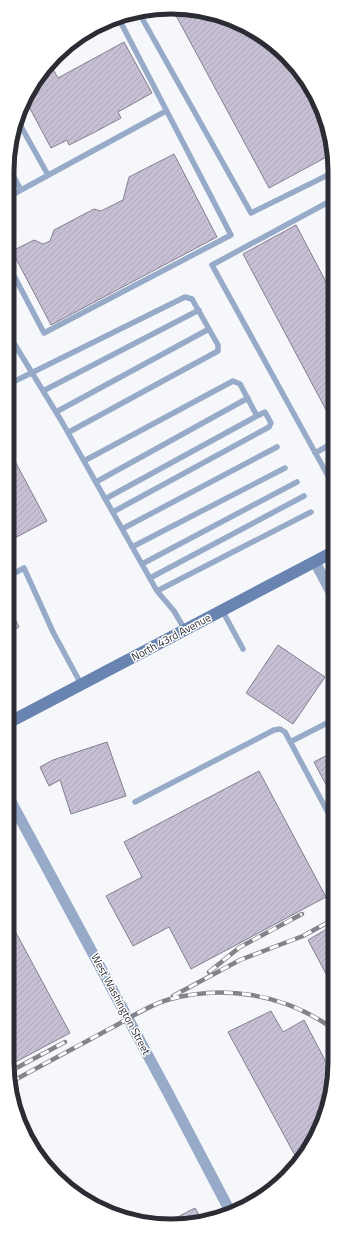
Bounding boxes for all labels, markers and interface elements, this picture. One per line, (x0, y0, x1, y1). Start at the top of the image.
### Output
street label: North 43rd Avenue (128, 609, 214, 665)
street label: West Washington Street (87, 950, 155, 1058)

